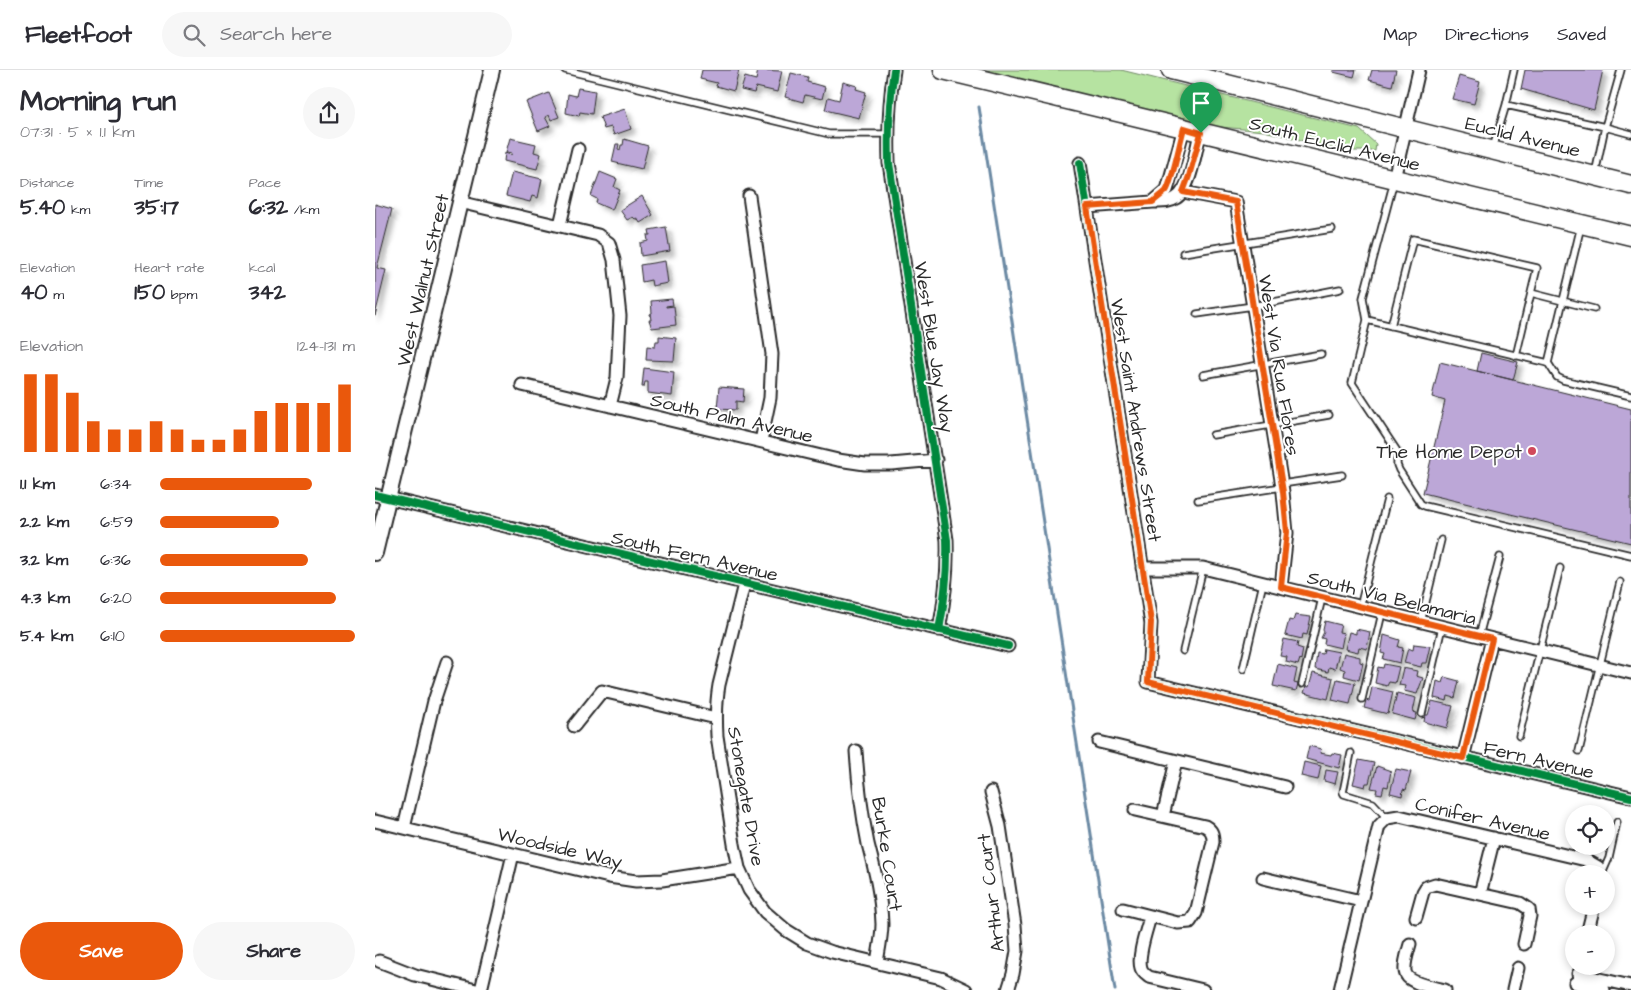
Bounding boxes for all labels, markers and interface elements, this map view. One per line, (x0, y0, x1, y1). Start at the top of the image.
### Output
search box (162, 12, 512, 57)
text: Fleetfoot (25, 18, 132, 52)
icon: search (180, 21, 208, 49)
text: Search here (220, 21, 332, 48)
text: Map (1383, 22, 1417, 47)
text: Directions (1445, 22, 1529, 47)
text: Saved (1557, 22, 1606, 47)
text: Morning run (20, 82, 176, 121)
pin (1180, 82, 1222, 133)
button: share (303, 87, 355, 139)
icon: arrive (1187, 89, 1215, 117)
street label: South Euclid Avenue (1246, 110, 1423, 179)
street label: Euclid Avenue (1462, 110, 1583, 165)
text: 07:31 · 5 × 1.1 km (20, 121, 135, 143)
text: Distance (20, 173, 74, 193)
text: Time (134, 173, 164, 193)
text: Pace (249, 173, 281, 193)
street label: West Walnut Street (390, 191, 457, 369)
text: 5.40 (20, 193, 65, 222)
text: 35:17 (134, 193, 179, 222)
text: 6:32 (249, 193, 288, 222)
text: km (65, 200, 90, 220)
text: /km (288, 200, 320, 220)
text: Elevation (20, 258, 75, 278)
text: Heart rate (134, 258, 205, 278)
text: kcal (249, 258, 275, 278)
street label: West Blue Jay Way (906, 260, 960, 435)
street label: West Via Rua Flores (1251, 273, 1306, 458)
text: 40 (20, 278, 48, 307)
text: 150 (134, 278, 165, 307)
text: 342 (249, 278, 286, 307)
text: m (48, 285, 64, 305)
text: bpm (165, 285, 197, 305)
street label: West Saint Andrews Street (1103, 297, 1168, 544)
text: Elevation (20, 335, 83, 357)
text: 124–131 m (297, 335, 355, 357)
street label: South Palm Avenue (648, 387, 816, 450)
place label: The Home Depot (1376, 439, 1522, 466)
marker: The Home Depot (1526, 445, 1538, 457)
text: 1.1 km (20, 473, 55, 495)
text: 6:34 (100, 473, 132, 495)
text: 2.2 km (20, 511, 69, 533)
text: 6:59 (100, 511, 133, 533)
street label: South Fern Avenue (609, 524, 781, 589)
text: 3.2 km (20, 549, 68, 571)
text: 6:36 (100, 549, 131, 571)
street label: South Via Belamaria (1304, 564, 1479, 633)
text: 4.3 km (20, 587, 70, 609)
text: 6:20 (100, 587, 132, 609)
text: 5.4 km (20, 625, 73, 647)
text: 6:10 (100, 625, 125, 647)
street label: Stonegate Drive (719, 724, 771, 868)
street label: Fern Avenue (1481, 735, 1597, 786)
street label: Conifer Avenue (1412, 791, 1553, 848)
street label: Burke Court (864, 795, 909, 914)
map controls (1565, 805, 1615, 975)
button: locate (1565, 805, 1615, 855)
street label: Woodside Way (495, 821, 625, 877)
street label: Arthur Court (971, 832, 1012, 954)
button: + (1565, 865, 1615, 915)
button: Save (20, 922, 183, 980)
button: Share (193, 922, 355, 980)
button: − (1565, 925, 1615, 975)

